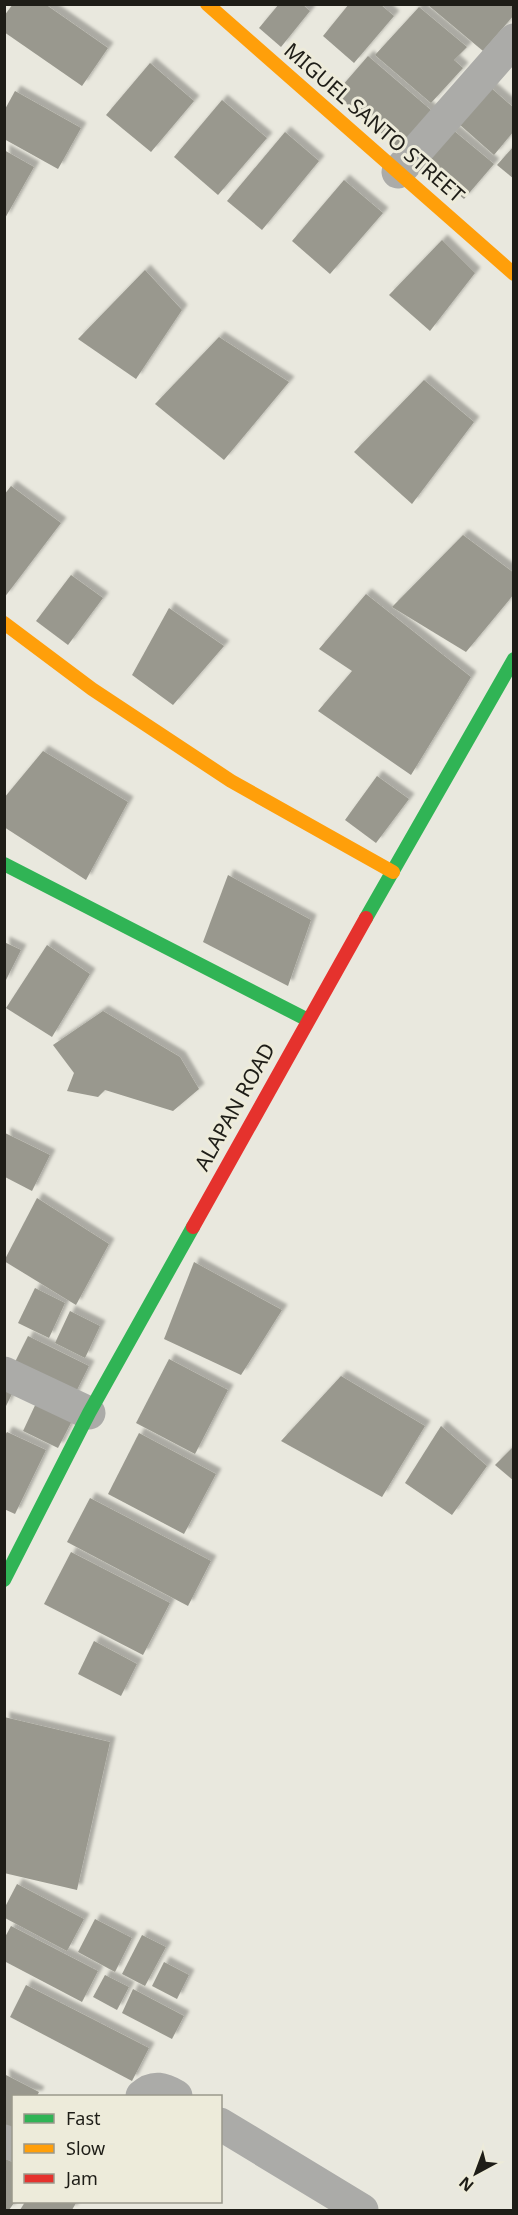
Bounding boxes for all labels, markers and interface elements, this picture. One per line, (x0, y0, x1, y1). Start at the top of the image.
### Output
street label: MIGUEL SANTO STREET (279, 36, 471, 209)
street label: ALAPAN ROAD (187, 1038, 281, 1175)
legend (12, 2095, 222, 2203)
text: Fast (66, 2106, 101, 2130)
text: Slow (66, 2136, 105, 2160)
north arrow (446, 2143, 506, 2203)
text: Jam (64, 2166, 98, 2190)
text: N (454, 2172, 478, 2197)

